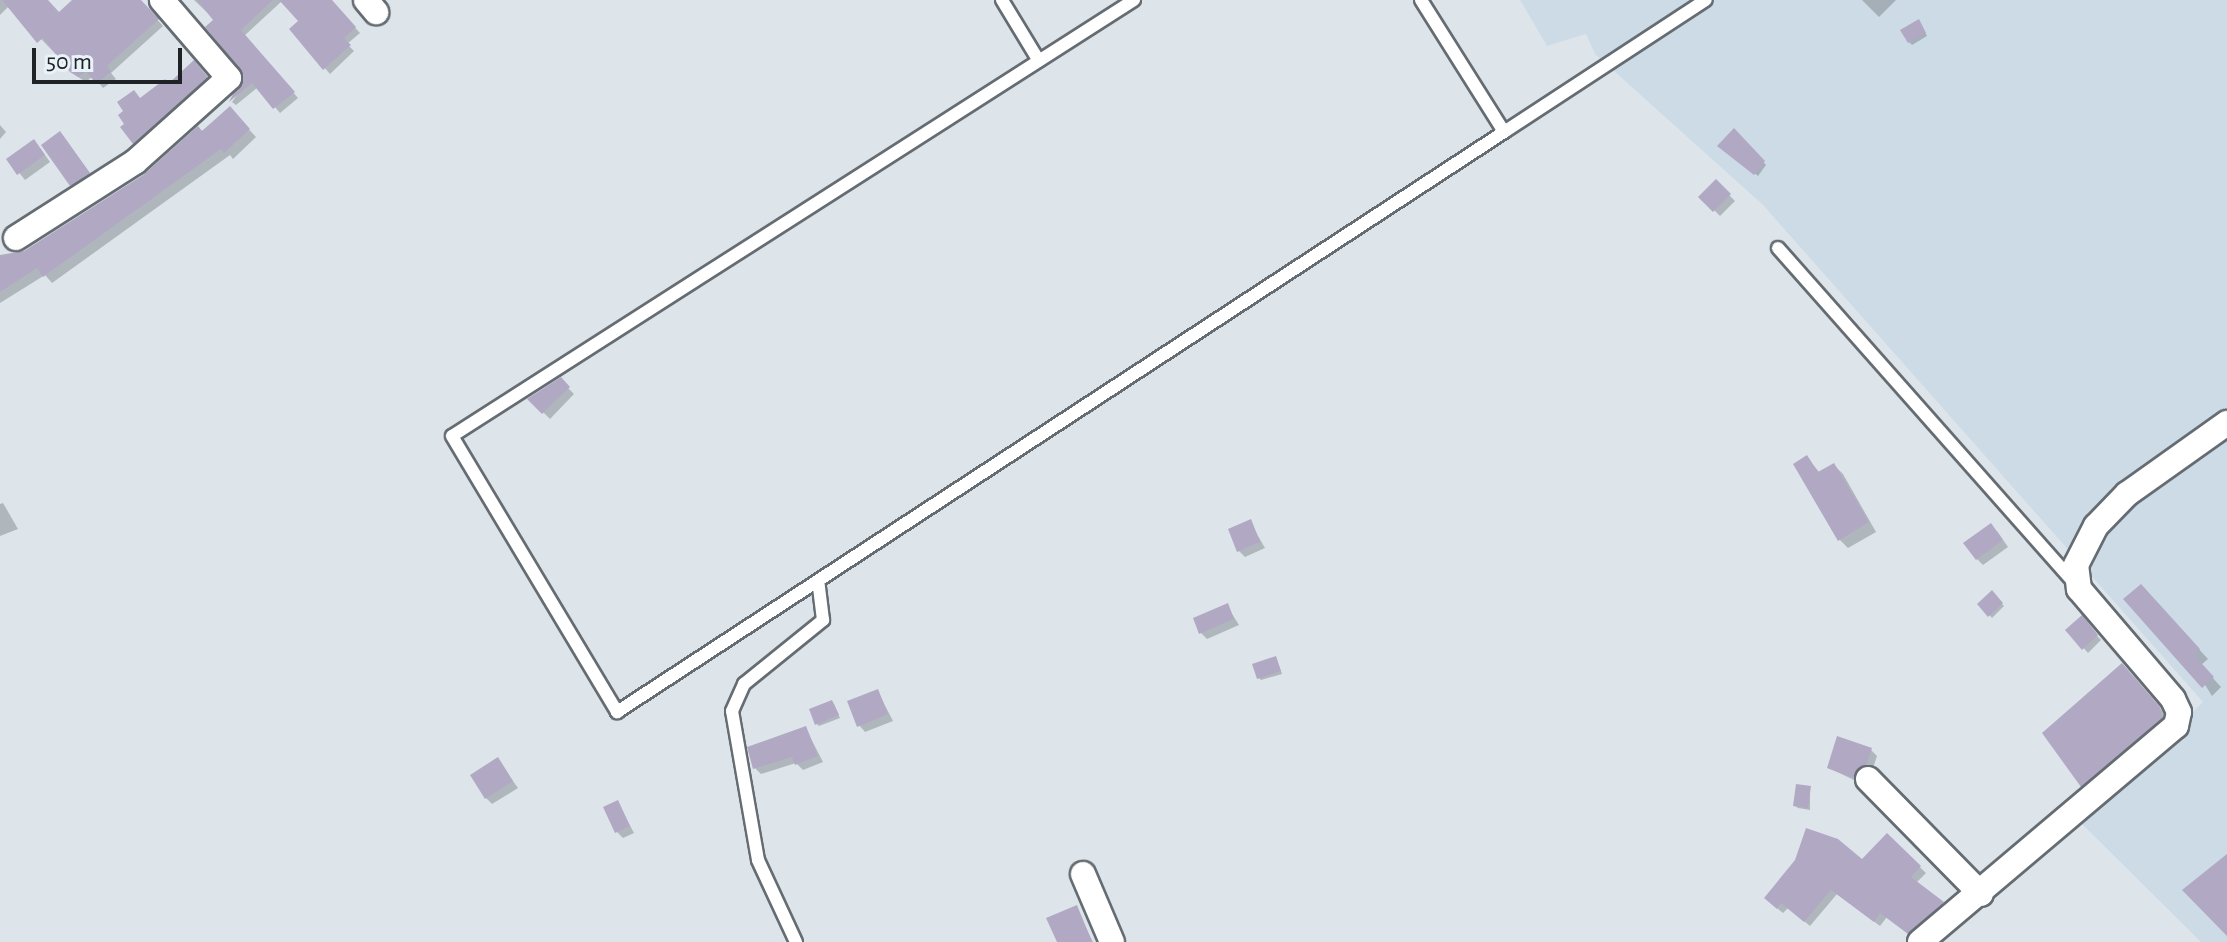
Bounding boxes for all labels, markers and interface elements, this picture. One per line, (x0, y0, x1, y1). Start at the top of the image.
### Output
scale bar (36, 32, 186, 82)
text: 50 m (46, 50, 92, 74)

